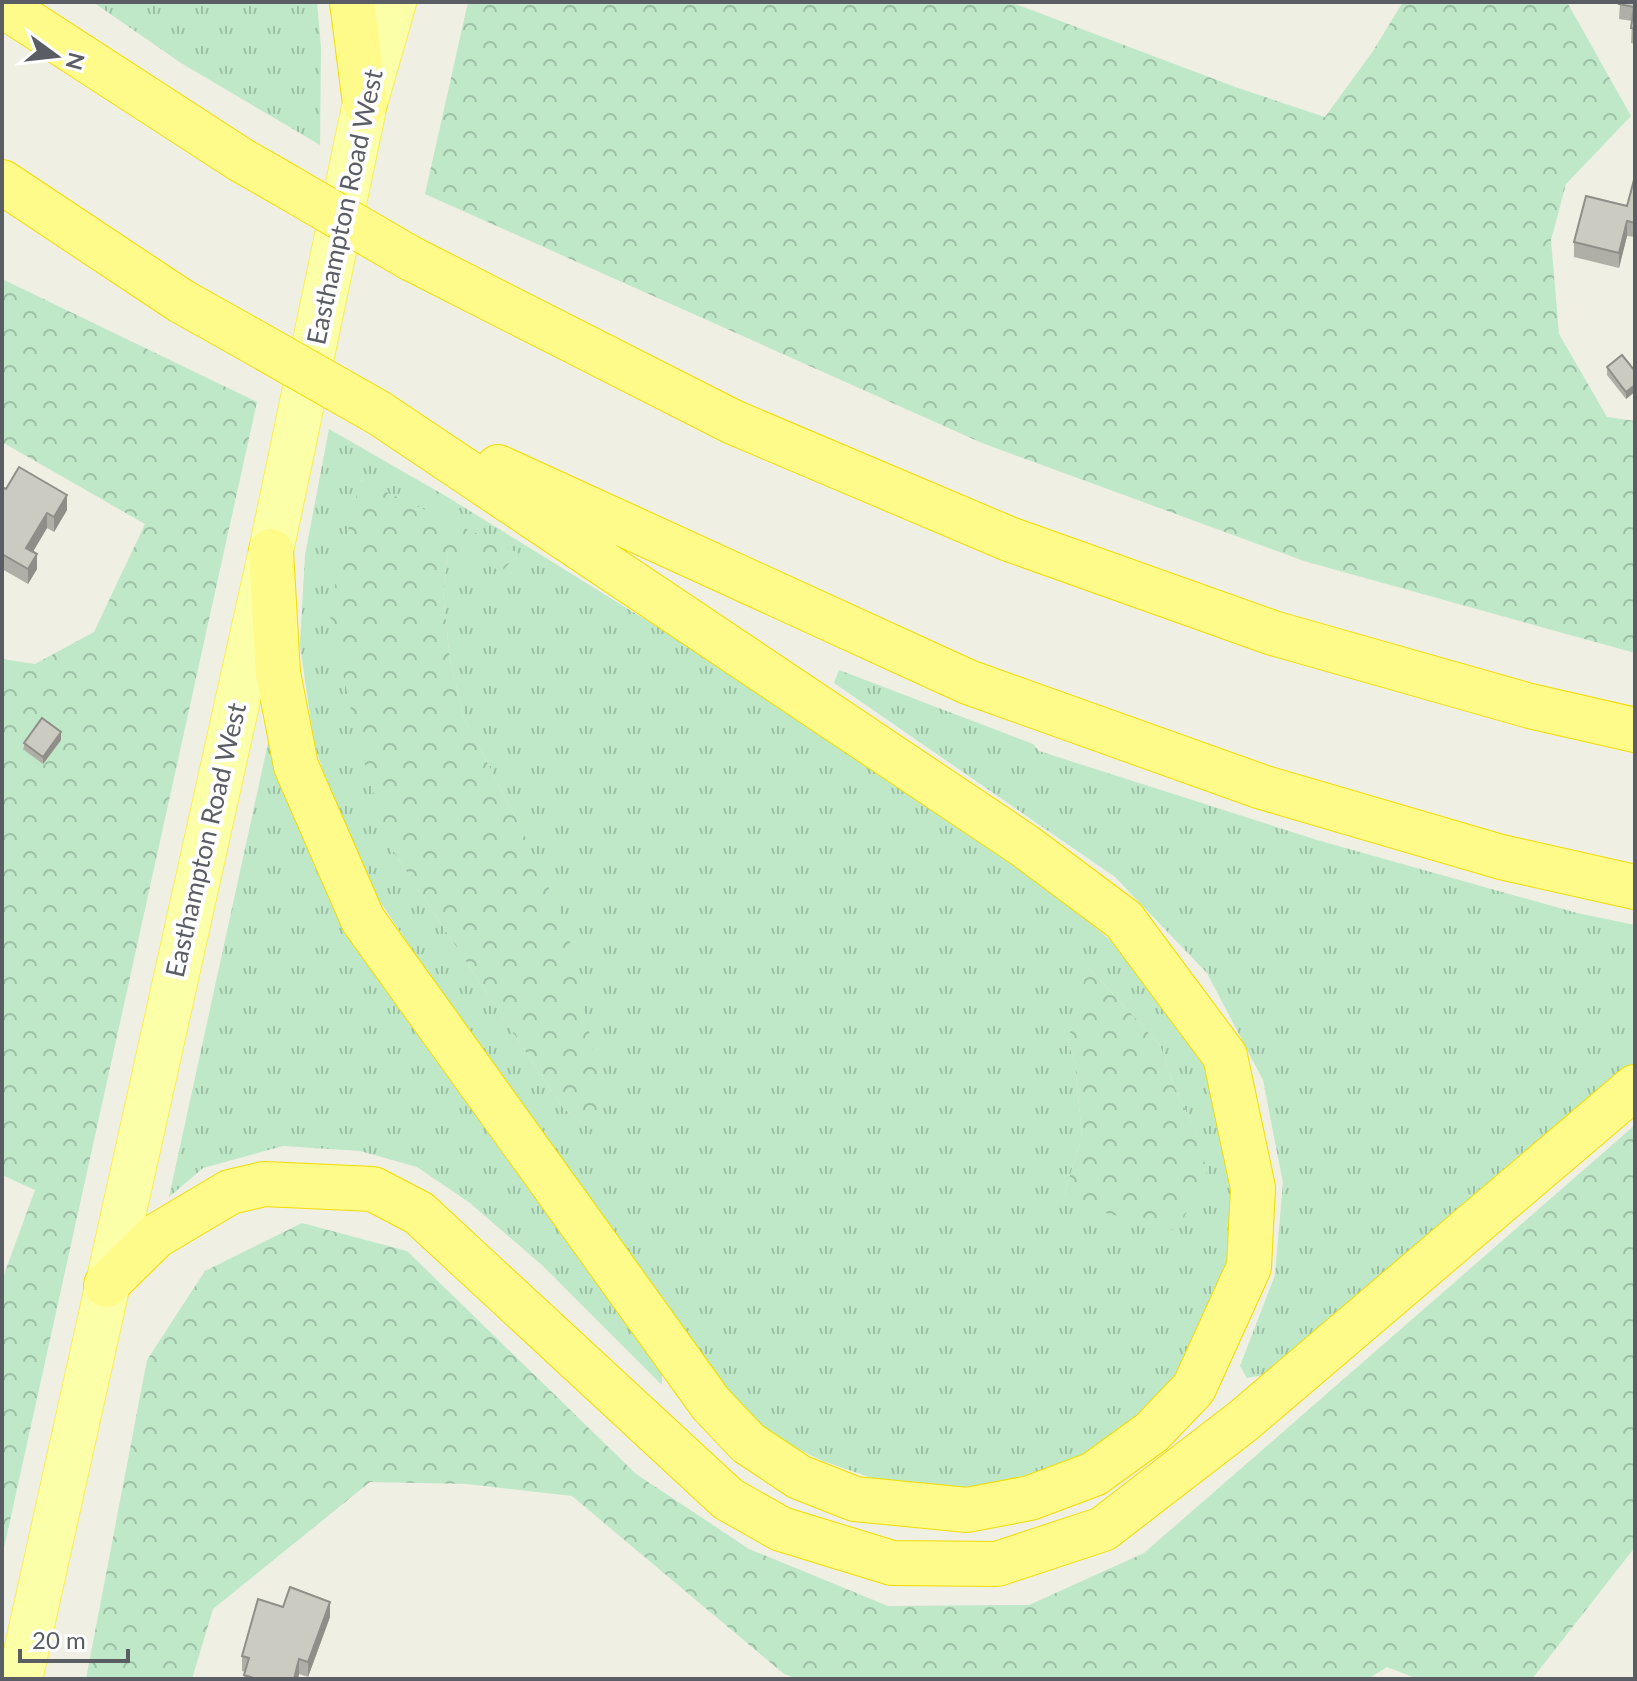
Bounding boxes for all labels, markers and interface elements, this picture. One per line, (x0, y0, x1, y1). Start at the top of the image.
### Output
north arrow (16, 16, 96, 96)
text: N (61, 50, 91, 73)
street label: Easthampton Road West (299, 66, 389, 347)
street label: Easthampton Road West (158, 699, 252, 980)
scale bar (20, 1613, 128, 1663)
text: 20 m (32, 1625, 86, 1654)

